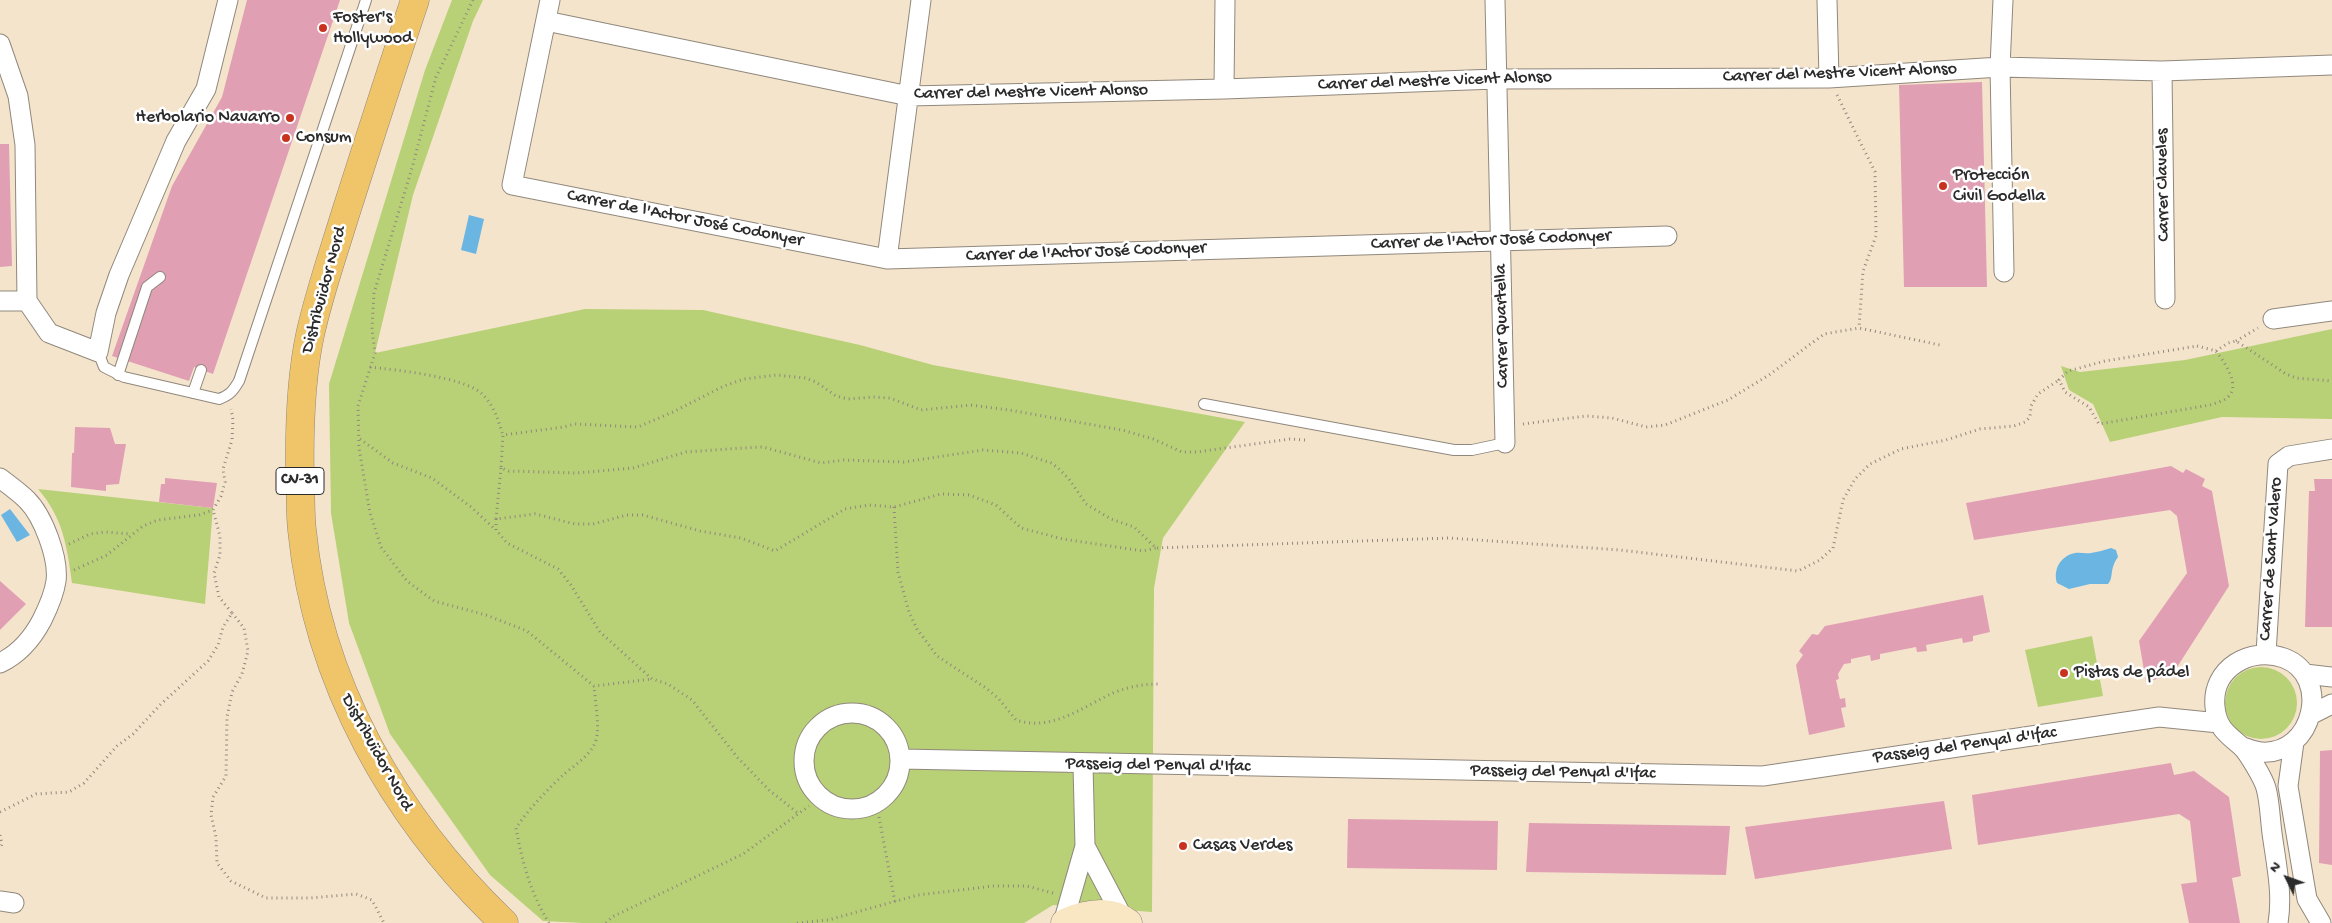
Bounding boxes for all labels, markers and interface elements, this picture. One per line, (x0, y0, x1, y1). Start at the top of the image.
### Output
place label: Foster's Hollywood (333, 7, 413, 50)
marker: Foster's Hollywood (317, 22, 329, 34)
street label: Carrer del Mestre Vicent Alonso (1723, 59, 1957, 89)
street label: Carrer del Mestre Vicent Alonso (1318, 67, 1552, 97)
street label: Carrer del Mestre Vicent Alonso (914, 80, 1148, 106)
place label: Herbolario Navarro (136, 107, 280, 129)
marker: Herbolario Navarro (284, 112, 296, 124)
place label: Consum (296, 127, 352, 149)
street label: Carrer Claveles (2152, 128, 2176, 242)
marker: Consum (280, 132, 292, 144)
place label: Protección Civil Godella (1953, 165, 2045, 208)
marker: Protección Civil Godella (1937, 180, 1949, 192)
street label: Carrer de l'Actor José Codonyer (565, 185, 805, 253)
street label: Distribuïdor Nord (298, 224, 352, 356)
street label: Carrer de l'Actor José Codonyer (1371, 226, 1611, 256)
street label: Carrer de l'Actor José Codonyer (966, 238, 1206, 268)
street label: Carrer Quartella (1491, 264, 1515, 388)
road number: CV-31 (276, 468, 324, 494)
street label: Carrer de Sant Valero (2256, 476, 2288, 642)
place label: Pistas de pádel (2074, 662, 2189, 684)
marker: Pistas de pádel (2058, 667, 2070, 679)
street label: Distribuïdor Nord (335, 691, 417, 815)
street label: Passeig del Penyal d'Ifac (1872, 722, 2058, 770)
street label: Passeig del Penyal d'Ifac (1065, 754, 1251, 778)
street label: Passeig del Penyal d'Ifac (1470, 761, 1656, 785)
place label: Casas Verdes (1193, 835, 1292, 857)
marker: Casas Verdes (1177, 840, 1189, 852)
north arrow (2262, 853, 2312, 903)
text: N (2266, 859, 2285, 877)

